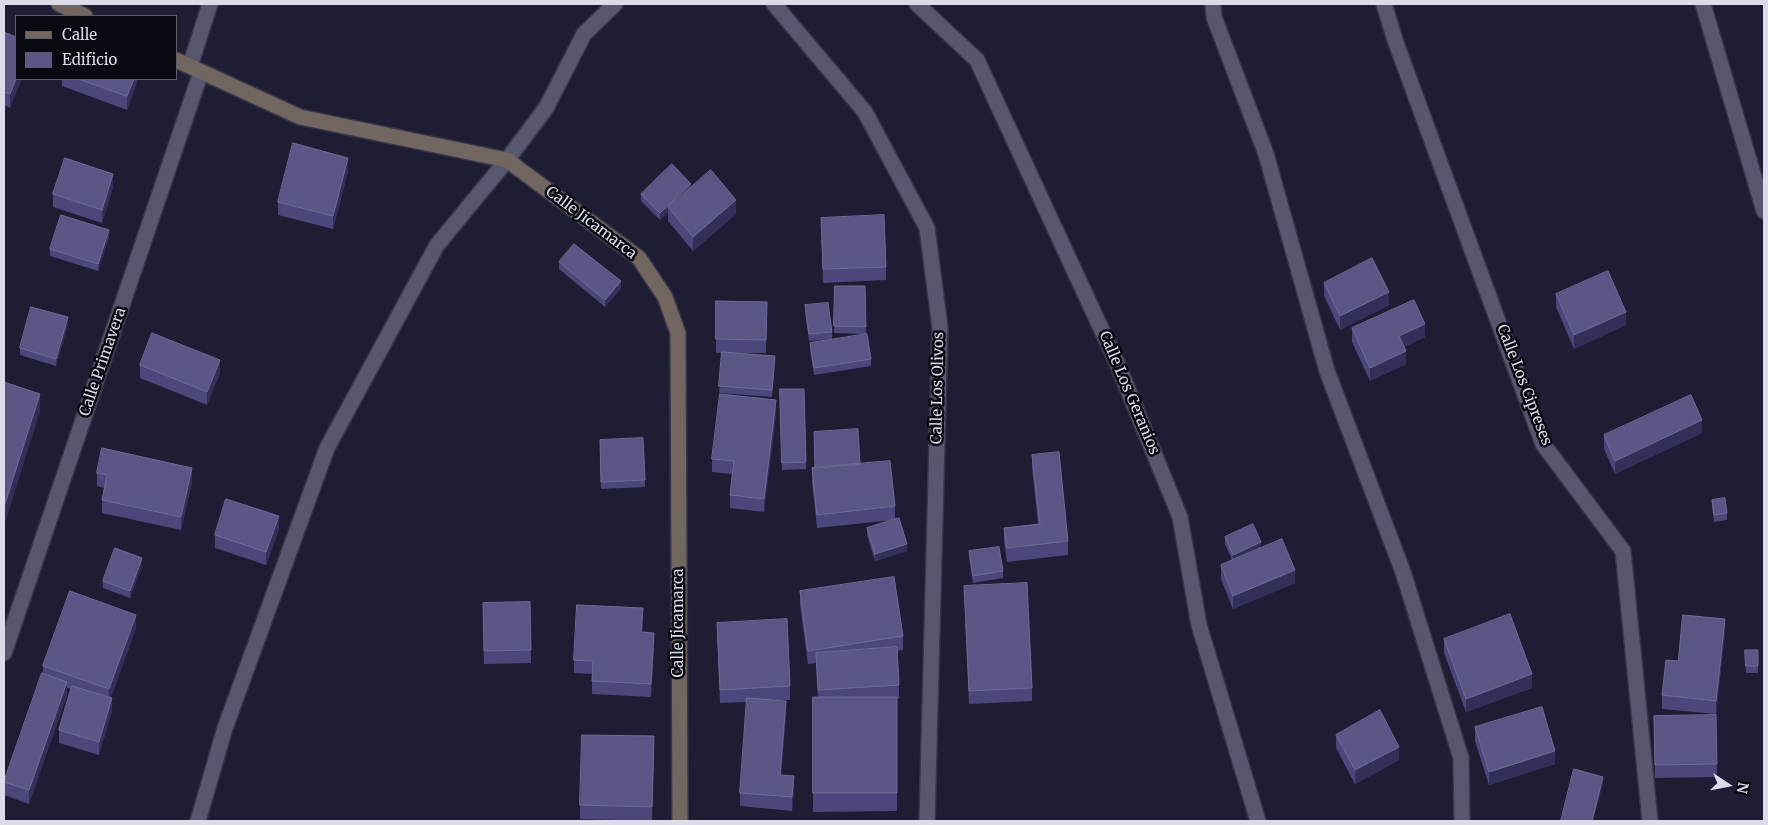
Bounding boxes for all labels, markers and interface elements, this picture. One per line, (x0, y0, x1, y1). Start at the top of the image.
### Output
legend (15, 15, 178, 80)
text: Calle (62, 25, 97, 44)
text: Edificio (62, 50, 117, 69)
street label: Calle Jicamarca (542, 183, 640, 263)
street label: Calle Primavera (76, 305, 130, 419)
street label: Calle Los Cipreses (1493, 322, 1555, 448)
street label: Calle Los Geranios (1095, 329, 1163, 457)
street label: Calle Los Olivos (928, 332, 948, 444)
street label: Calle Jicamarca (670, 568, 688, 678)
north arrow (1703, 760, 1753, 810)
text: N (1733, 781, 1753, 795)

